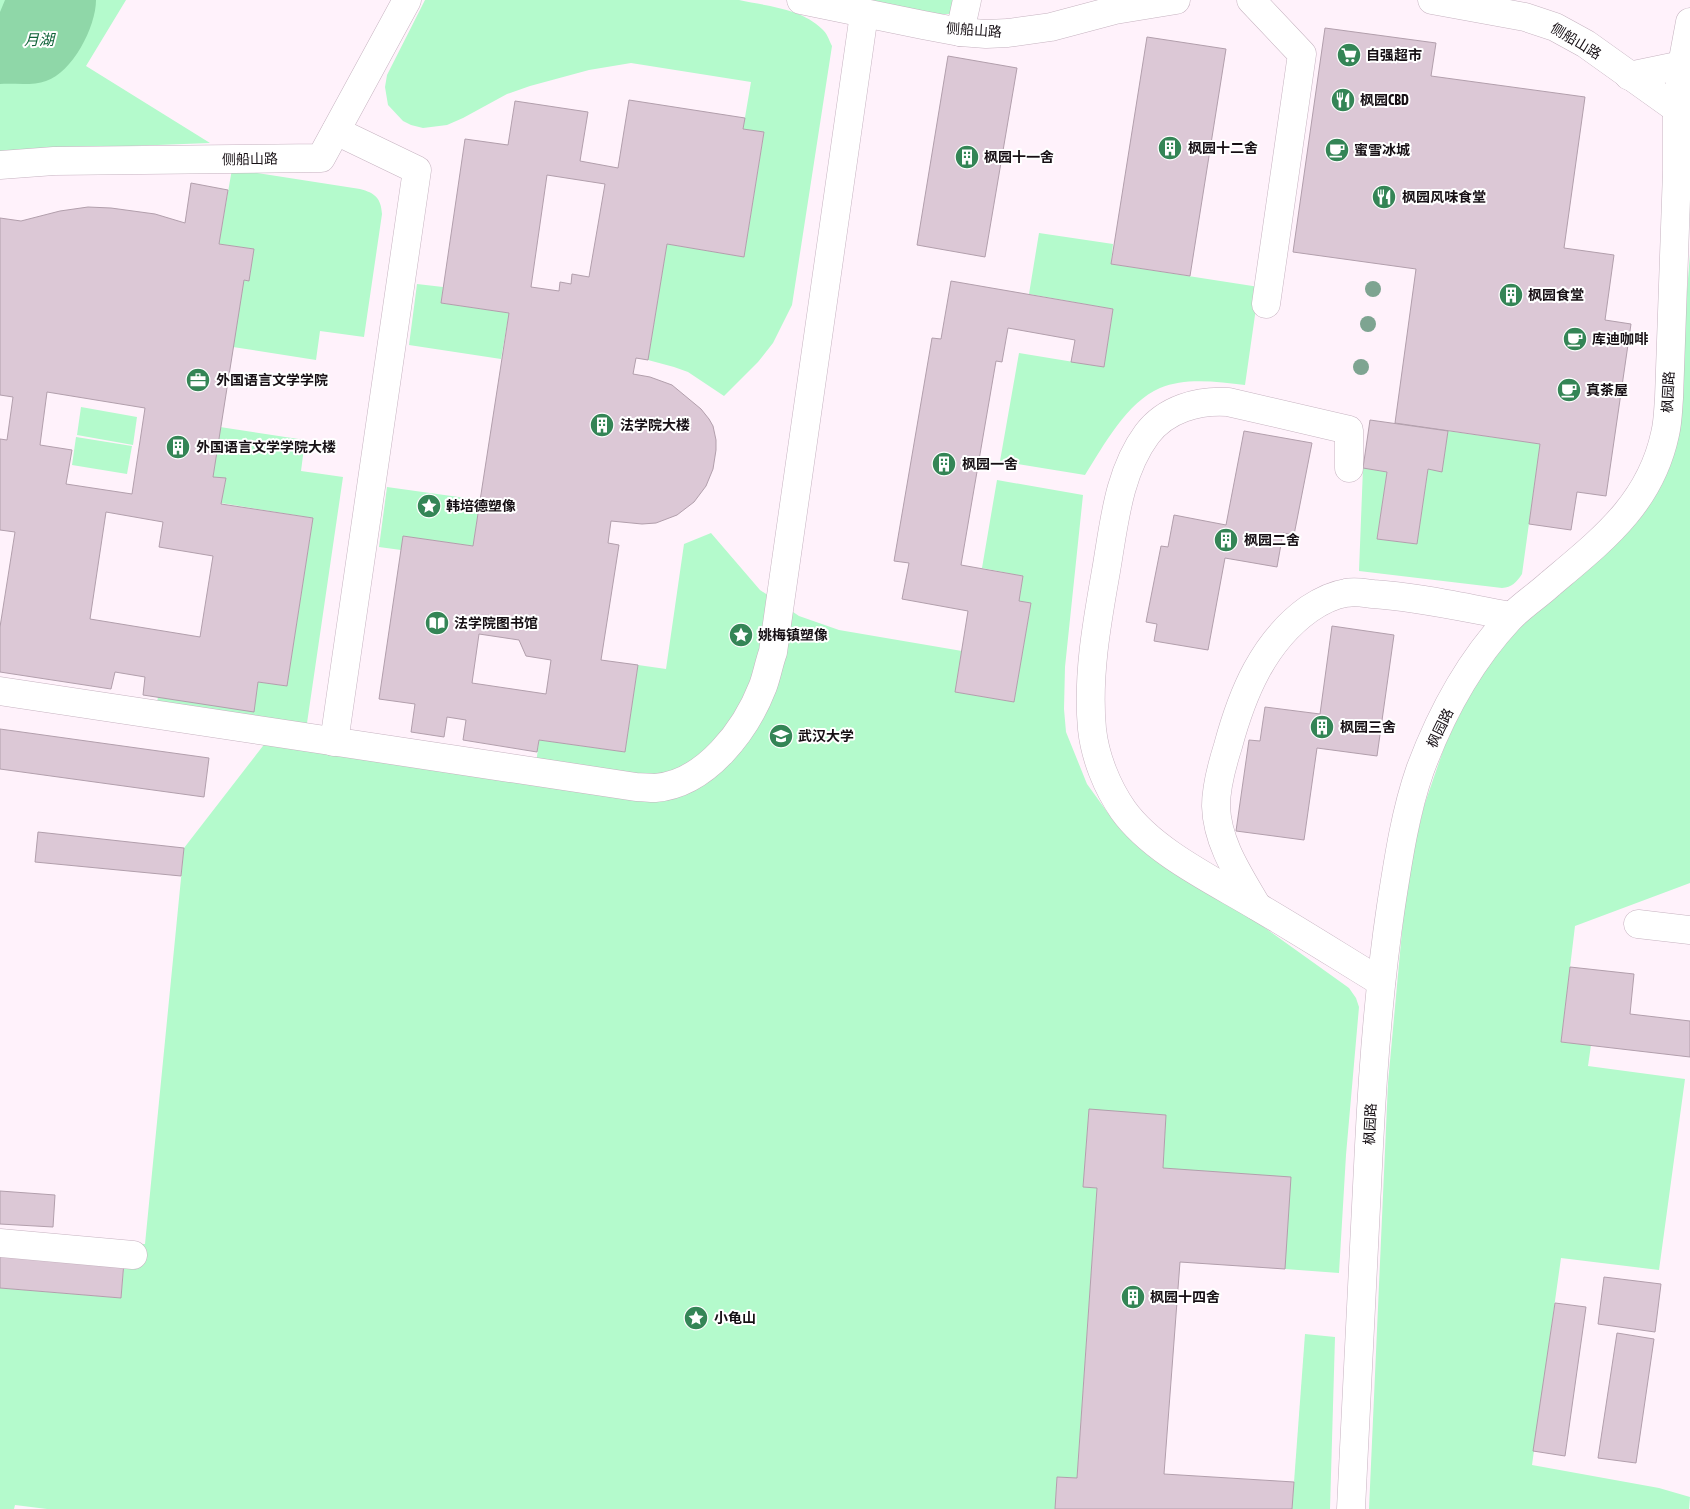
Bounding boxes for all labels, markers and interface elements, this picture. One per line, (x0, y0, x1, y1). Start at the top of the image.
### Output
street label: 侧船山路 (946, 20, 1002, 40)
street label: 侧船山路 (1548, 20, 1604, 62)
water label: 月湖 (24, 31, 56, 48)
supermarket icon: 自强超市 (1336, 42, 1362, 68)
place label: 自强超市 (1366, 47, 1422, 63)
restaurant icon: 枫园CBD (1330, 87, 1356, 113)
place label: 枫园CBD (1360, 92, 1409, 108)
building icon: 枫园十二舍 (1157, 135, 1183, 161)
cafe icon: 蜜雪冰城 (1324, 137, 1350, 163)
place label: 枫园十二舍 (1188, 140, 1258, 156)
place label: 蜜雪冰城 (1354, 142, 1410, 158)
building icon: 枫园十一舍 (954, 144, 980, 170)
place label: 枫园十一舍 (984, 149, 1054, 165)
street label: 侧船山路 (222, 151, 278, 167)
restaurant icon: 枫园风味食堂 (1371, 184, 1397, 210)
place label: 枫园风味食堂 (1402, 189, 1486, 205)
building icon: 枫园食堂 (1498, 282, 1524, 308)
place label: 枫园食堂 (1528, 287, 1584, 303)
cafe icon: 库迪咖啡 (1562, 326, 1588, 352)
place label: 库迪咖啡 (1592, 331, 1649, 347)
office icon: 外国语言文学学院 (185, 367, 211, 393)
street label: 枫园路 (1659, 371, 1677, 413)
place label: 外国语言文学学院 (216, 372, 328, 388)
cafe icon: 真茶屋 (1556, 377, 1582, 403)
place label: 真茶屋 (1586, 382, 1628, 398)
building icon: 法学院大楼 (589, 412, 615, 438)
place label: 法学院大楼 (620, 417, 690, 433)
building icon: 外国语言文学学院大楼 (165, 434, 191, 460)
place label: 外国语言文学学院大楼 (196, 439, 336, 455)
building icon: 枫园一舍 (931, 451, 957, 477)
place label: 枫园一舍 (962, 456, 1018, 472)
place icon: 韩培德塑像 (416, 493, 442, 519)
place label: 韩培德塑像 (446, 498, 516, 514)
building icon: 枫园二舍 (1213, 527, 1239, 553)
place label: 枫园二舍 (1244, 532, 1300, 548)
library icon: 法学院图书馆 (424, 610, 450, 636)
place label: 法学院图书馆 (454, 615, 538, 631)
place icon: 姚梅镇塑像 (728, 622, 754, 648)
place label: 姚梅镇塑像 (758, 627, 828, 643)
street label: 枫园路 (1424, 706, 1456, 750)
building icon: 枫园三舍 (1309, 714, 1335, 740)
place label: 枫园三舍 (1340, 719, 1396, 735)
school or university icon: 武汉大学 (768, 723, 794, 749)
place label: 武汉大学 (798, 728, 854, 744)
street label: 枫园路 (1361, 1103, 1379, 1145)
building icon: 枫园十四舍 (1120, 1284, 1146, 1310)
place label: 枫园十四舍 (1150, 1289, 1220, 1305)
place icon: 小龟山 (683, 1305, 709, 1331)
place label: 小龟山 (714, 1310, 756, 1326)

